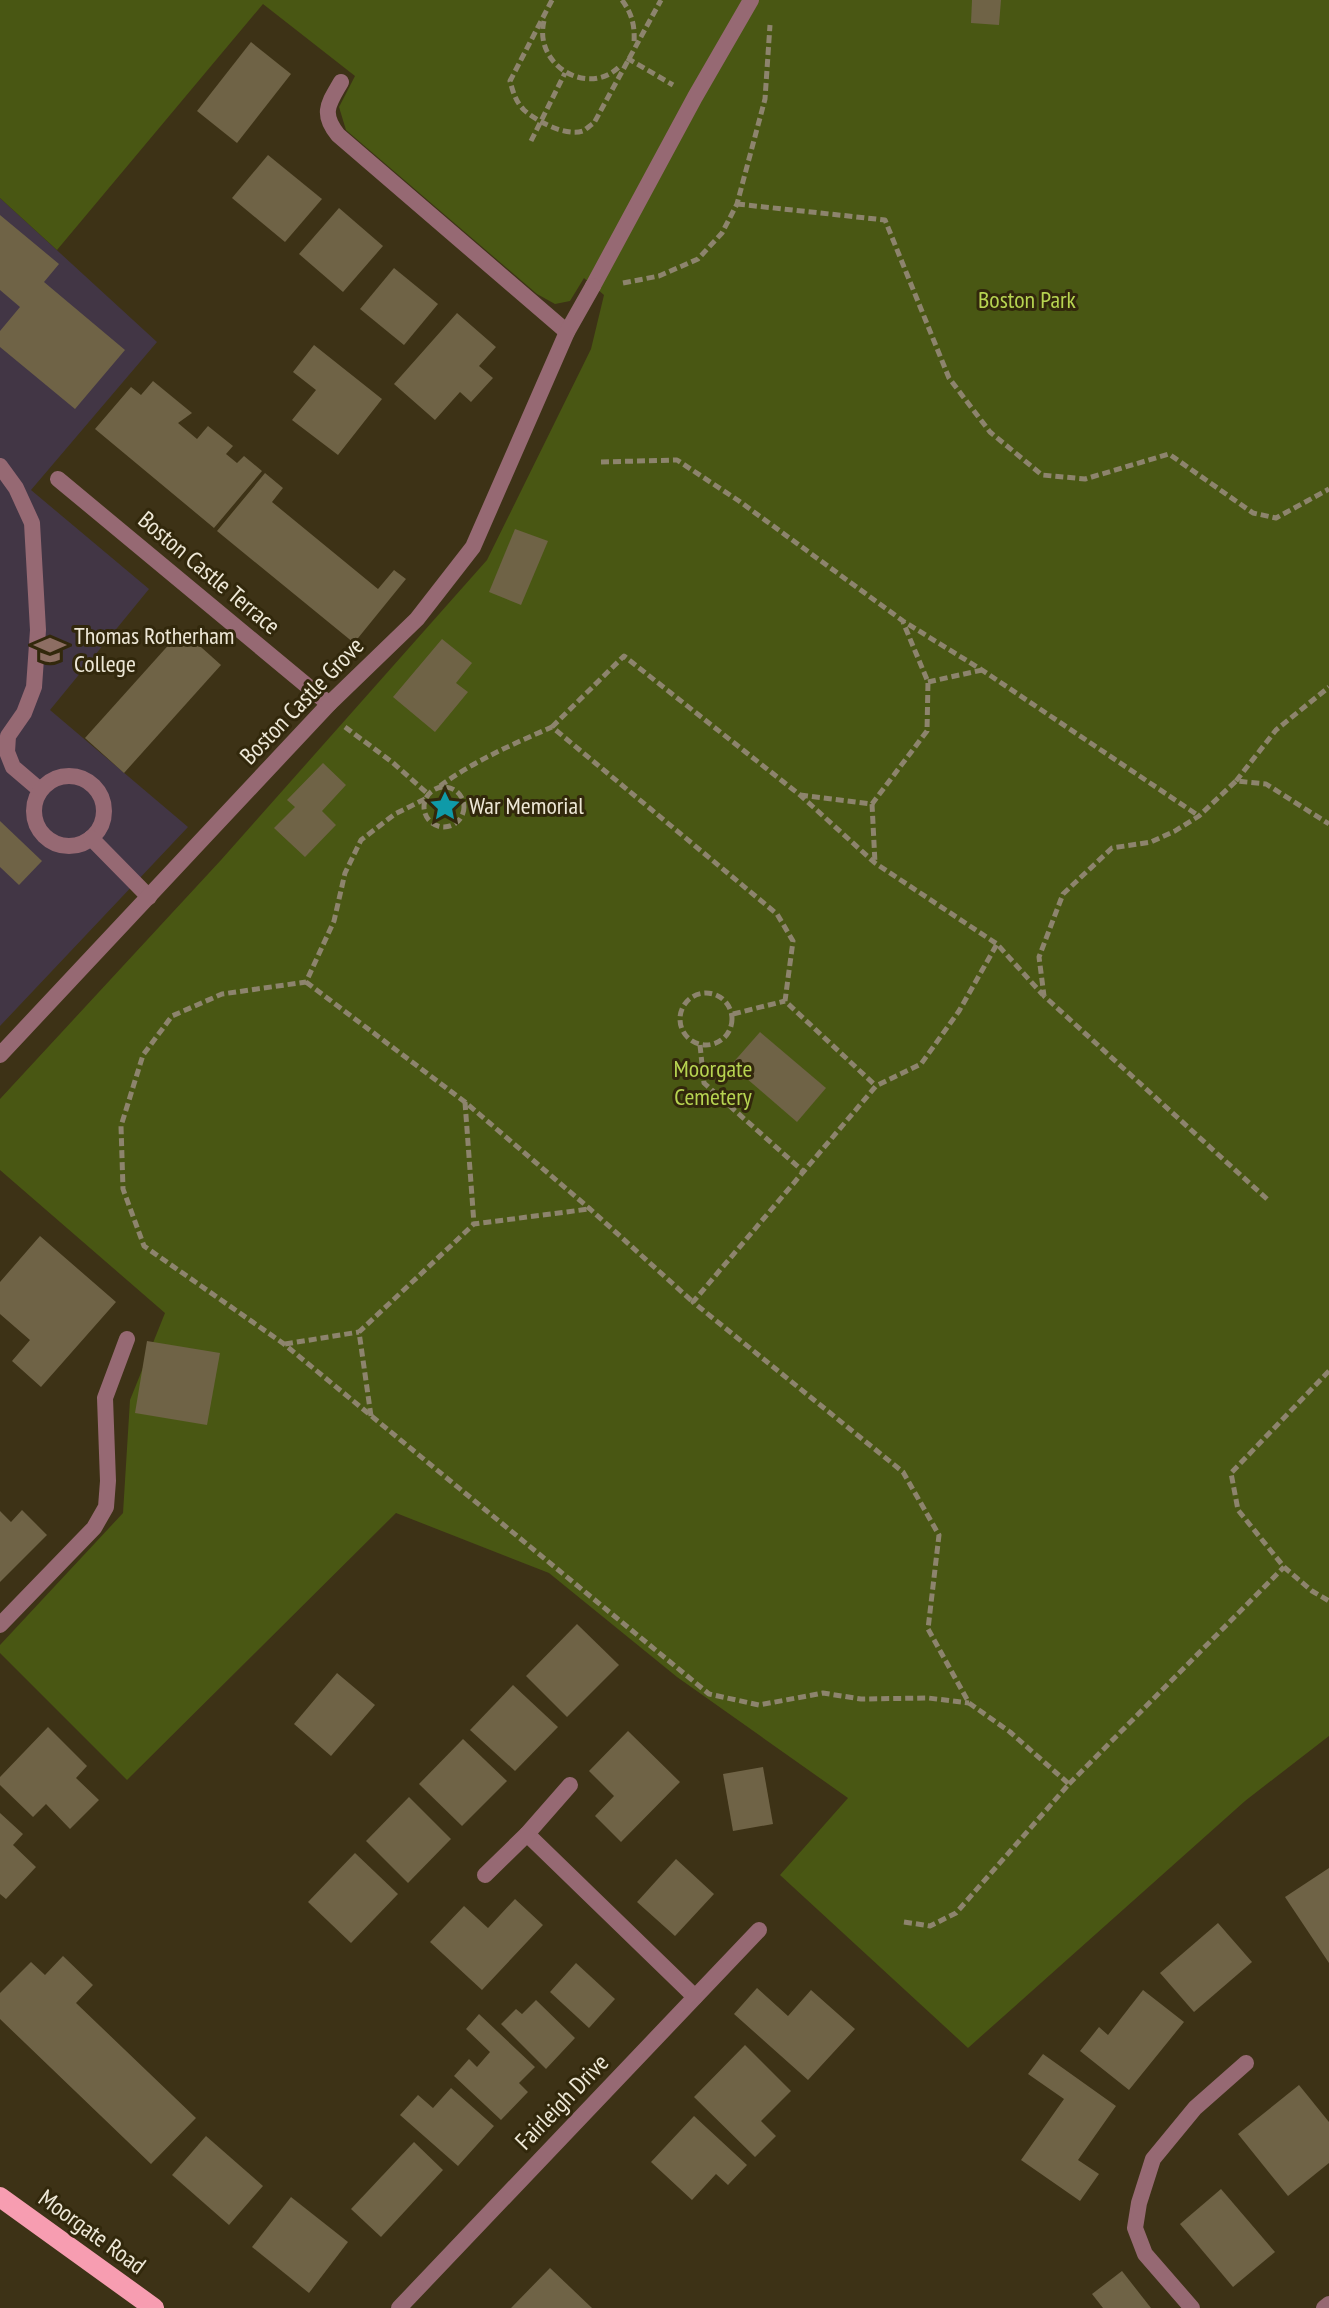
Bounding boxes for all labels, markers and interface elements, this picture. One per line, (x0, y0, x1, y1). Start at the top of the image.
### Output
park label: Boston Park (978, 284, 1077, 315)
street label: Boston Castle Terrace (132, 504, 287, 641)
place label: Thomas Rotherham College (74, 620, 234, 679)
street label: Boston Castle Grove (233, 630, 370, 771)
school or university icon: Thomas Rotherham College (33, 633, 67, 667)
place icon: War Memorial (428, 789, 462, 823)
place label: War Memorial (469, 790, 584, 821)
park label: Moorgate Cemetery (674, 1053, 752, 1112)
street label: Fairleigh Drive (508, 2047, 615, 2156)
street label: Moorgate Road (33, 2182, 152, 2281)

